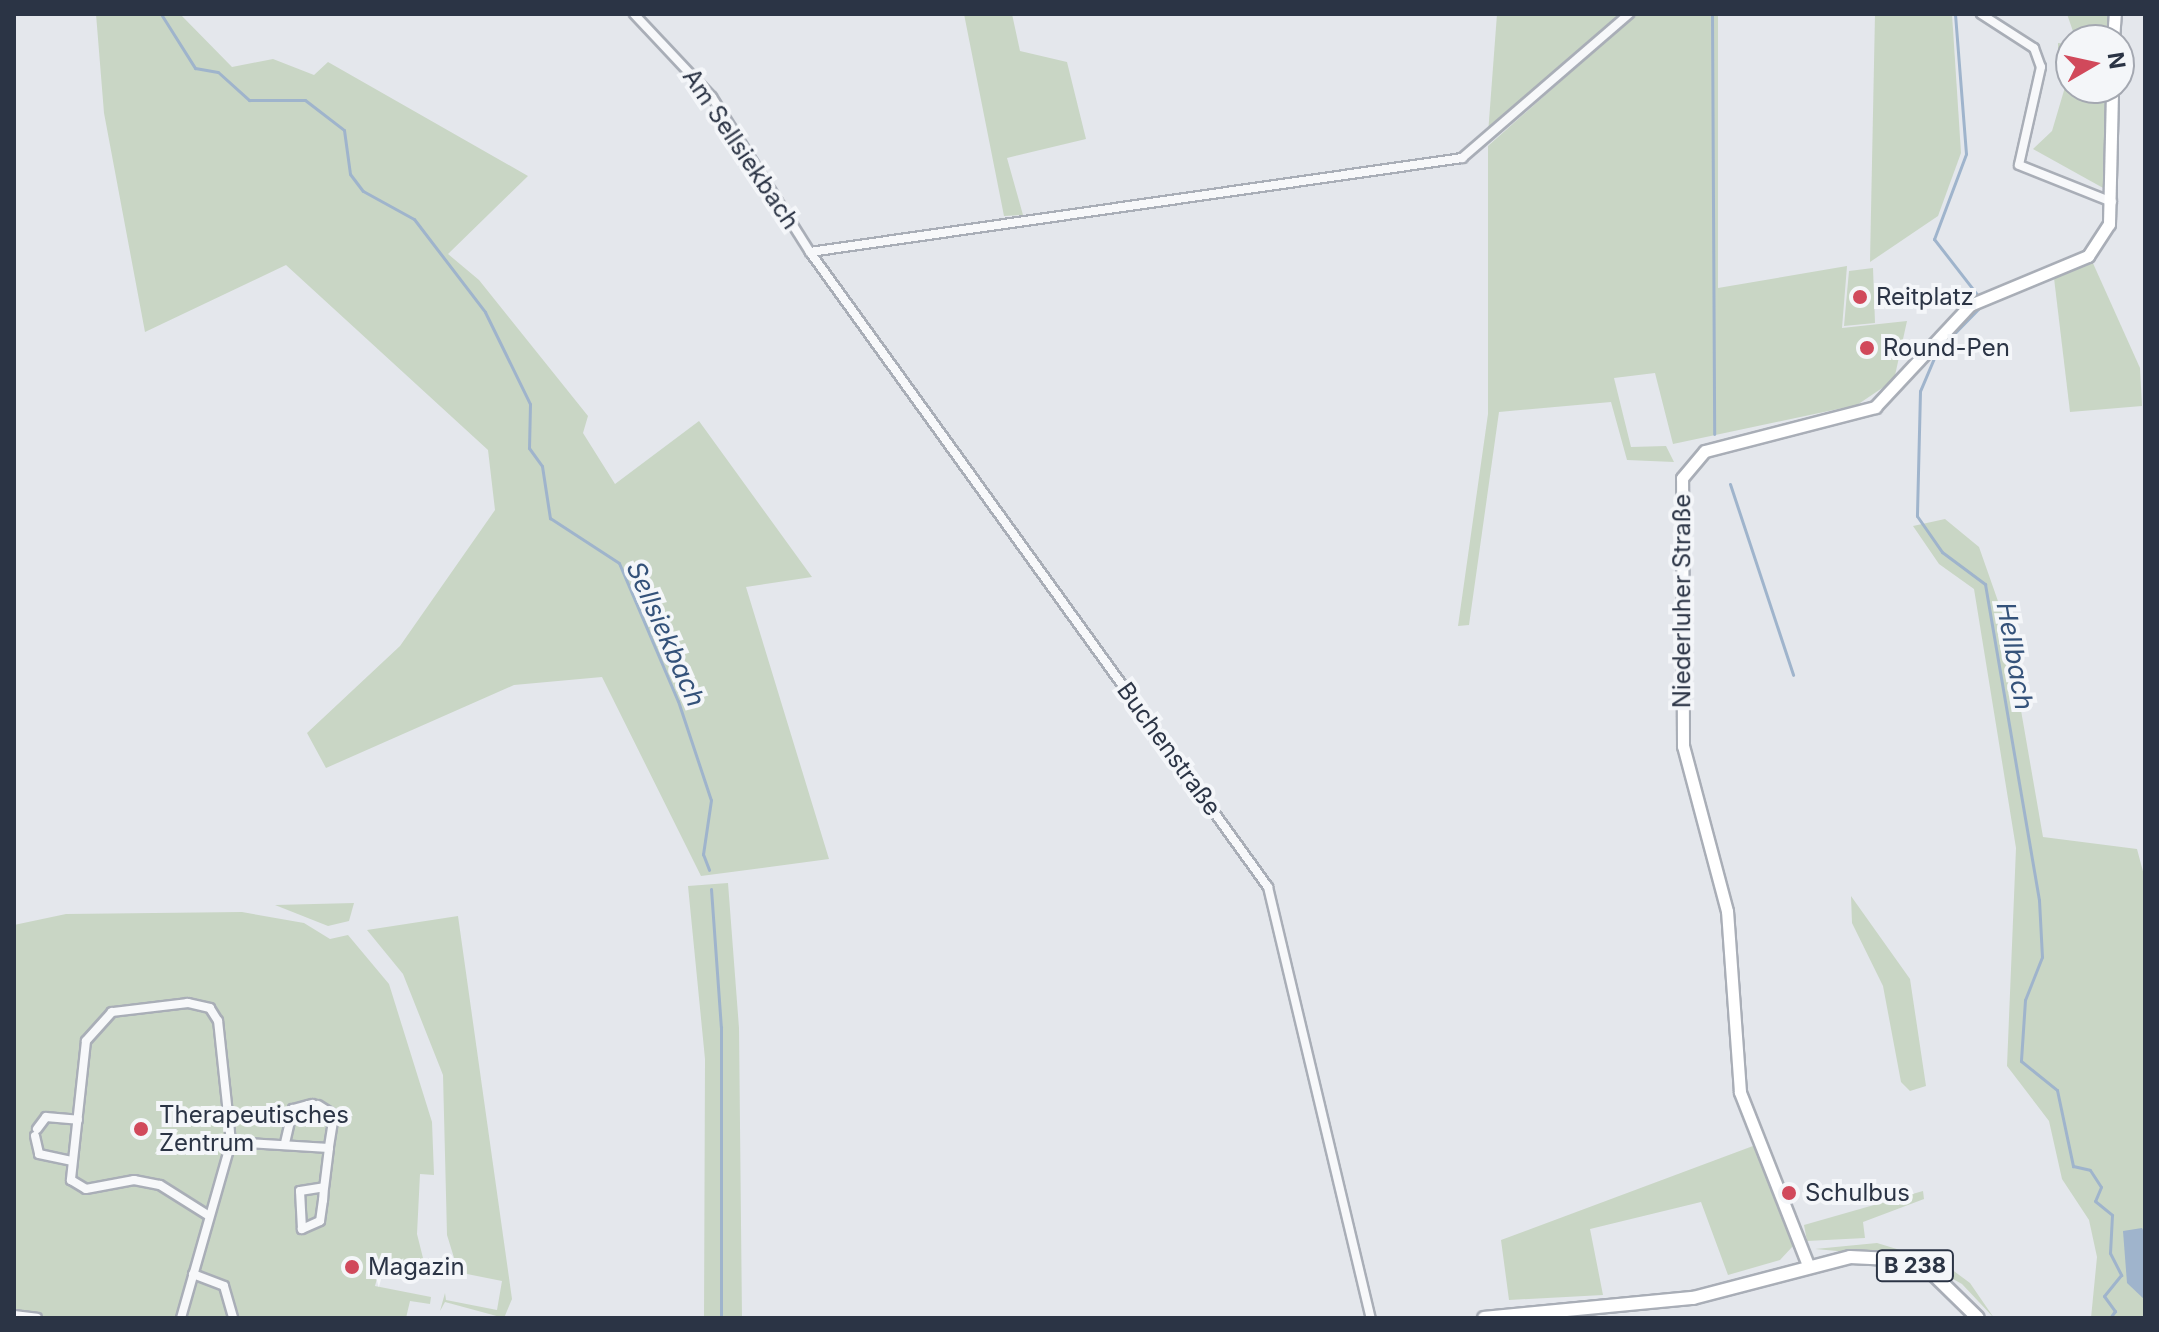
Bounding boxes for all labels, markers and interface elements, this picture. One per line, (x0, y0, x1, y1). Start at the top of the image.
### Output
north arrow (2055, 24, 2135, 104)
text: N (2103, 50, 2131, 71)
street label: Am Sellsiekbach (677, 63, 805, 235)
place label: Reitplatz (1876, 283, 1974, 311)
marker: Reitplatz (1851, 288, 1869, 306)
place label: Round-Pen (1883, 334, 2010, 362)
marker: Round-Pen (1858, 339, 1876, 357)
street label: Niederluher Straße (1668, 494, 1696, 708)
water label: Sellsiekbach (620, 557, 712, 711)
water label: Hellbach (1990, 600, 2040, 712)
street label: Buchenstraße (1111, 677, 1227, 821)
place label: Therapeutisches Zentrum (159, 1101, 349, 1157)
marker: Therapeutisches Zentrum (130, 1118, 152, 1140)
place label: Schulbus (1805, 1179, 1910, 1207)
marker: Schulbus (1780, 1184, 1798, 1202)
road number: B 238 (1875, 1248, 1955, 1284)
place label: Magazin (368, 1253, 465, 1281)
marker: Magazin (343, 1258, 361, 1276)

